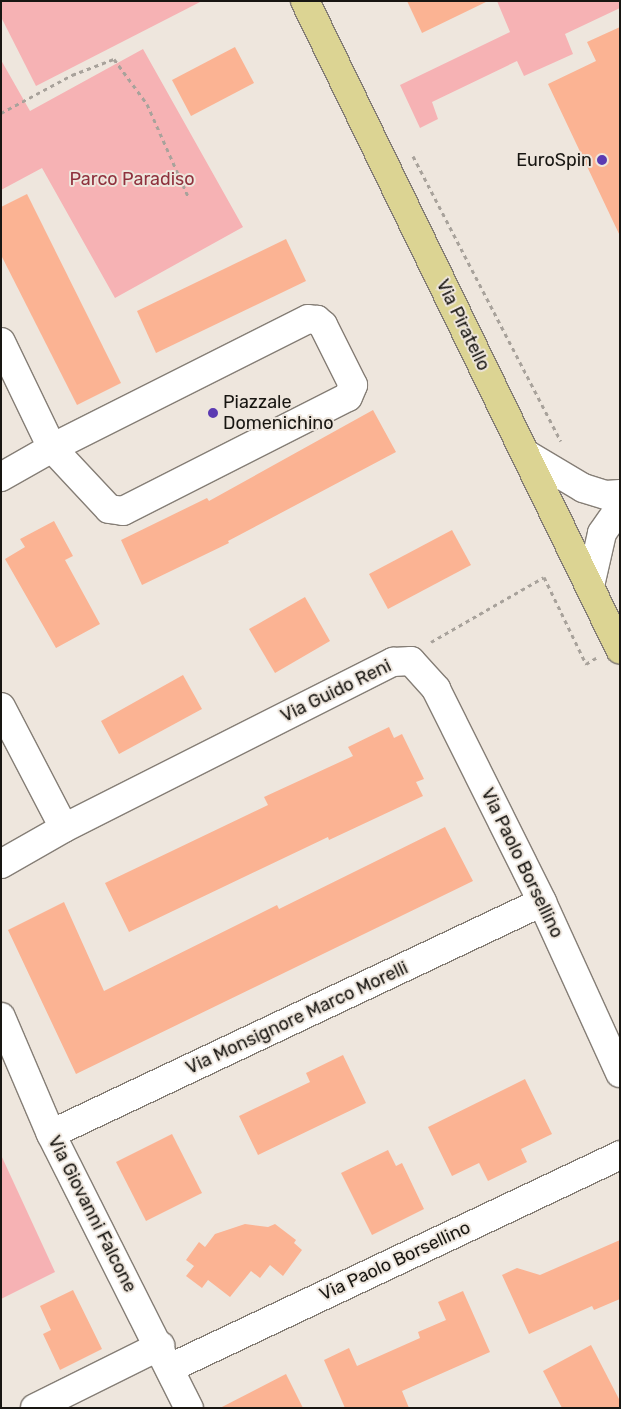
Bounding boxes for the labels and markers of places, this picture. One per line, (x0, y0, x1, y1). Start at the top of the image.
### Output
place label: EuroSpin (516, 149, 592, 171)
marker: EuroSpin (596, 154, 608, 166)
place label: Piazzale Domenichino (223, 392, 334, 434)
marker: Piazzale Domenichino (207, 407, 219, 419)

